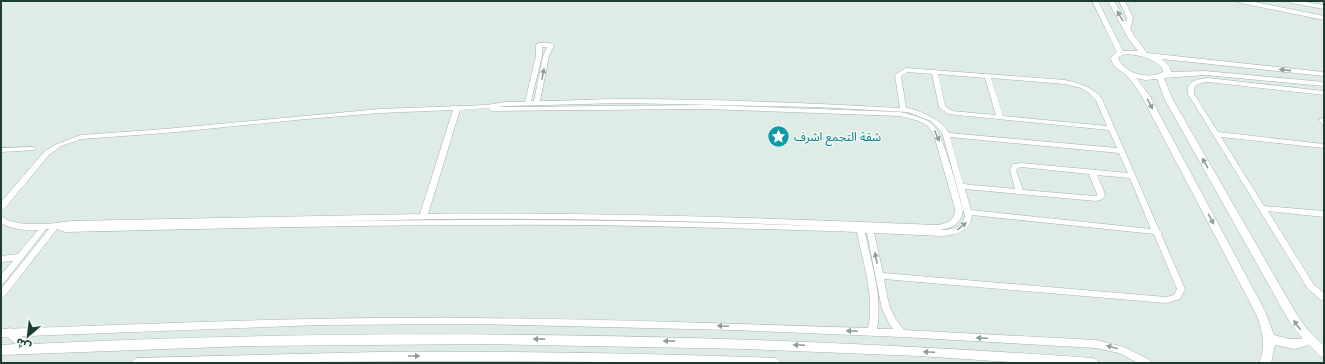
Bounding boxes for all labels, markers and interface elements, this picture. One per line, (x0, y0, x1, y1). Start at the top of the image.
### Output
one-way arrow (1116, 10, 1123, 22)
one-way arrow (540, 67, 546, 80)
one-way arrow (1279, 67, 1291, 73)
one-way arrow (1146, 98, 1153, 110)
place icon: شقة التجمع اشرف (766, 123, 792, 149)
place label: شقة التجمع اشرف (794, 128, 881, 146)
one-way arrow (934, 130, 940, 142)
one-way arrow (1201, 157, 1208, 169)
one-way arrow (1208, 213, 1214, 224)
one-way arrow (957, 222, 968, 231)
one-way arrow (873, 252, 879, 264)
north arrow (8, 316, 48, 356)
one-way arrow (1293, 319, 1301, 330)
one-way arrow (716, 323, 729, 329)
one-way arrow (845, 328, 858, 334)
one-way arrow (976, 334, 988, 341)
text: ش (13, 335, 33, 355)
one-way arrow (532, 336, 545, 342)
one-way arrow (662, 338, 675, 344)
one-way arrow (792, 342, 805, 348)
one-way arrow (1105, 344, 1117, 350)
one-way arrow (923, 348, 935, 355)
one-way arrow (408, 353, 421, 359)

